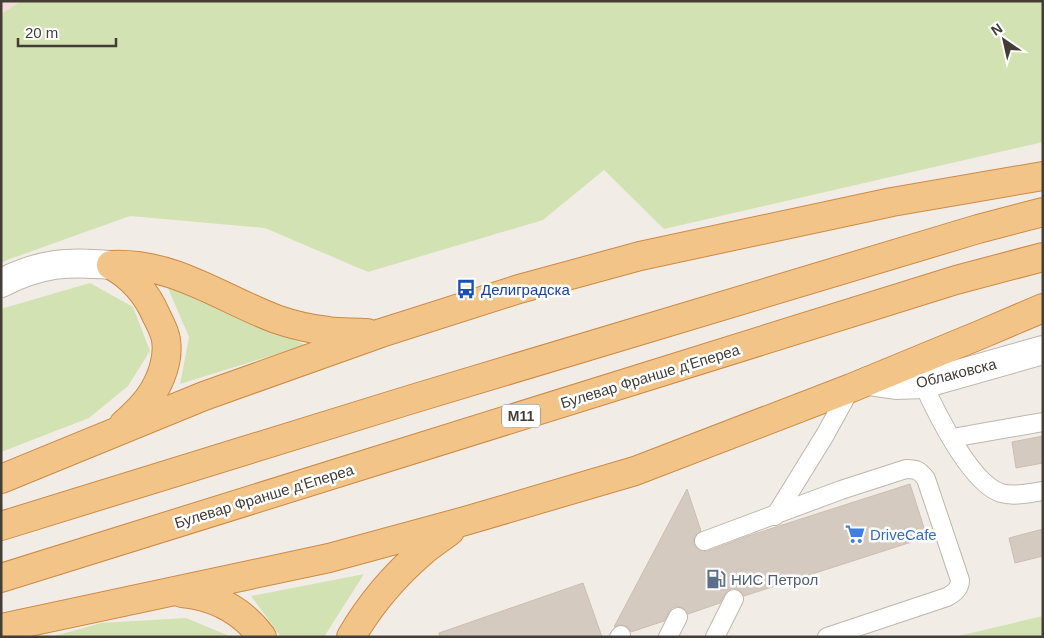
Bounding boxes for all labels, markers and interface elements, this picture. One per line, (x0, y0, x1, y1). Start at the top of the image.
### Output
scale bar (18, 15, 115, 47)
north arrow (979, 15, 1029, 65)
text: N (988, 20, 1005, 39)
text: 20 m (25, 24, 58, 41)
bus stop icon: Делиградска (455, 278, 477, 300)
place label: Делиградска (481, 281, 570, 298)
street label: Булевар Франше д'Епереа (558, 340, 742, 411)
street label: Облаковска (914, 355, 999, 391)
road number: M11 (502, 404, 540, 428)
street label: Булевар Франше д'Епереа (172, 460, 356, 531)
supermarket icon: DriveCafe (844, 523, 866, 545)
place label: DriveCafe (870, 526, 937, 543)
fuel station icon: НИС Петрол (705, 568, 727, 590)
place label: НИС Петрол (731, 571, 818, 588)

